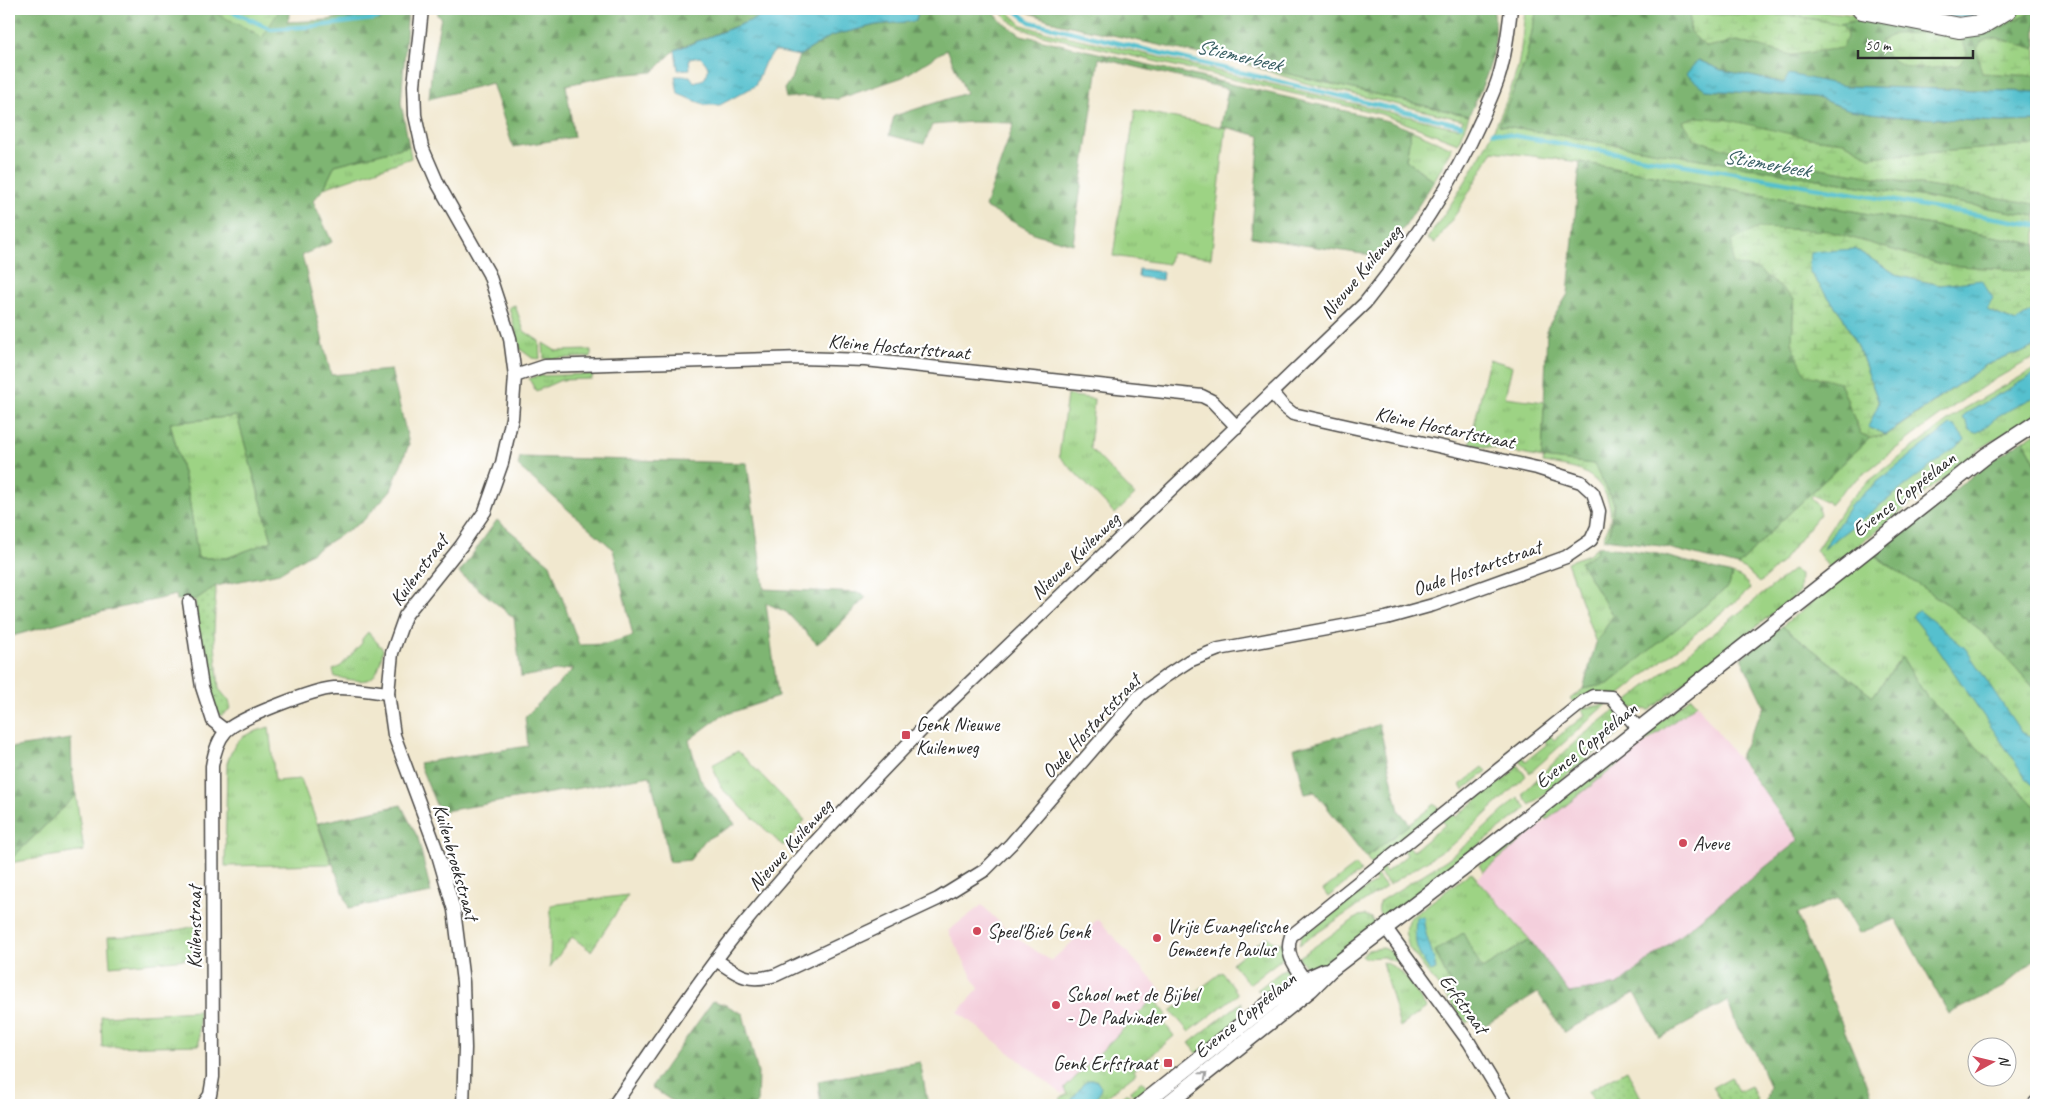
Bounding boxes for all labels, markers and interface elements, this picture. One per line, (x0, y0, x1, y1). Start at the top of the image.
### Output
scale bar (1858, 28, 1972, 60)
water label: Stiemerbeek (1194, 33, 1287, 78)
text: 50 m (1865, 36, 1892, 55)
water label: Stiemerbeek (1722, 143, 1815, 184)
street label: Nieuwe Kuilenweg (1315, 219, 1409, 324)
street label: Kleine Hostartstraat (827, 328, 973, 366)
street label: Kleine Hostartstraat (1373, 401, 1519, 455)
street label: Evence Coppéelaan (1847, 445, 1962, 542)
street label: Nieuwe Kuilenweg (1025, 506, 1126, 605)
street label: Kuilenstraat (384, 527, 456, 611)
street label: Oude Hostartstraat (1409, 533, 1548, 602)
street label: Oude Hostartstraat (1036, 666, 1148, 784)
street label: Evence Coppéelaan (1530, 695, 1643, 794)
place label: Genk Nieuwe Kuilenweg (916, 712, 1001, 760)
marker: Genk Nieuwe Kuilenweg (900, 729, 912, 741)
street label: Nieuwe Kuilenweg (742, 793, 839, 896)
street label: Kuilenbroekstraat (427, 801, 485, 926)
place label: Aveve (1693, 831, 1731, 856)
marker: Aveve (1677, 837, 1689, 849)
street label: Kuilenstraat (182, 882, 207, 968)
place label: Vrije Evangelische Gemeente Paulus (1167, 914, 1289, 962)
place label: Speel'Bieb Genk (987, 919, 1092, 944)
marker: Speel'Bieb Genk (971, 925, 983, 937)
marker: Vrije Evangelische Gemeente Paulus (1151, 932, 1163, 944)
street label: Evence Coppéelaan (1189, 965, 1302, 1064)
street label: Erfstraat (1434, 969, 1496, 1041)
place label: School met de Bijbel - De Padvinder (1066, 982, 1203, 1030)
marker: School met de Bijbel - De Padvinder (1050, 999, 1062, 1011)
north arrow (1968, 1036, 2018, 1086)
place label: Genk Erfstraat (1053, 1051, 1160, 1076)
text: N (1995, 1055, 2014, 1068)
marker: Genk Erfstraat (1162, 1057, 1174, 1069)
one-way arrow (1198, 1072, 1207, 1080)

